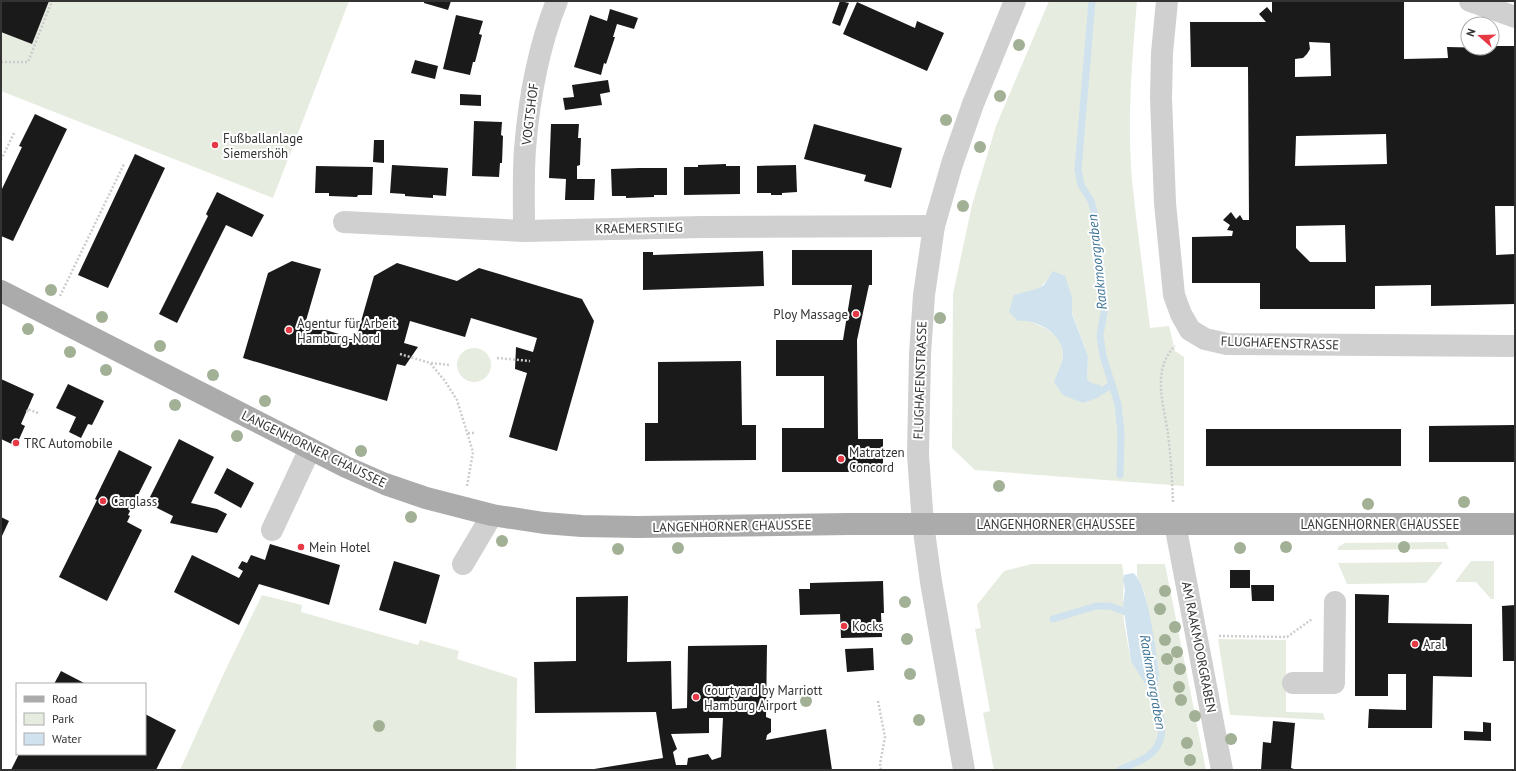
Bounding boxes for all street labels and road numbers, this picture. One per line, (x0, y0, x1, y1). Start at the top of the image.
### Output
street label: VOGTSHOF (518, 82, 542, 147)
street label: KRAEMERSTIEG (595, 219, 683, 237)
street label: FLUGHAFENSTRASSE (909, 320, 931, 440)
street label: FLUGHAFENSTRASSE (1220, 332, 1340, 354)
street label: LANGENHORNER CHAUSSEE (239, 406, 389, 492)
street label: LANGENHORNER CHAUSSEE (652, 516, 812, 536)
street label: LANGENHORNER CHAUSSEE (976, 516, 1136, 533)
street label: LANGENHORNER CHAUSSEE (1300, 516, 1460, 533)
street label: AM RAAKMOORGRABEN (1178, 580, 1220, 714)

